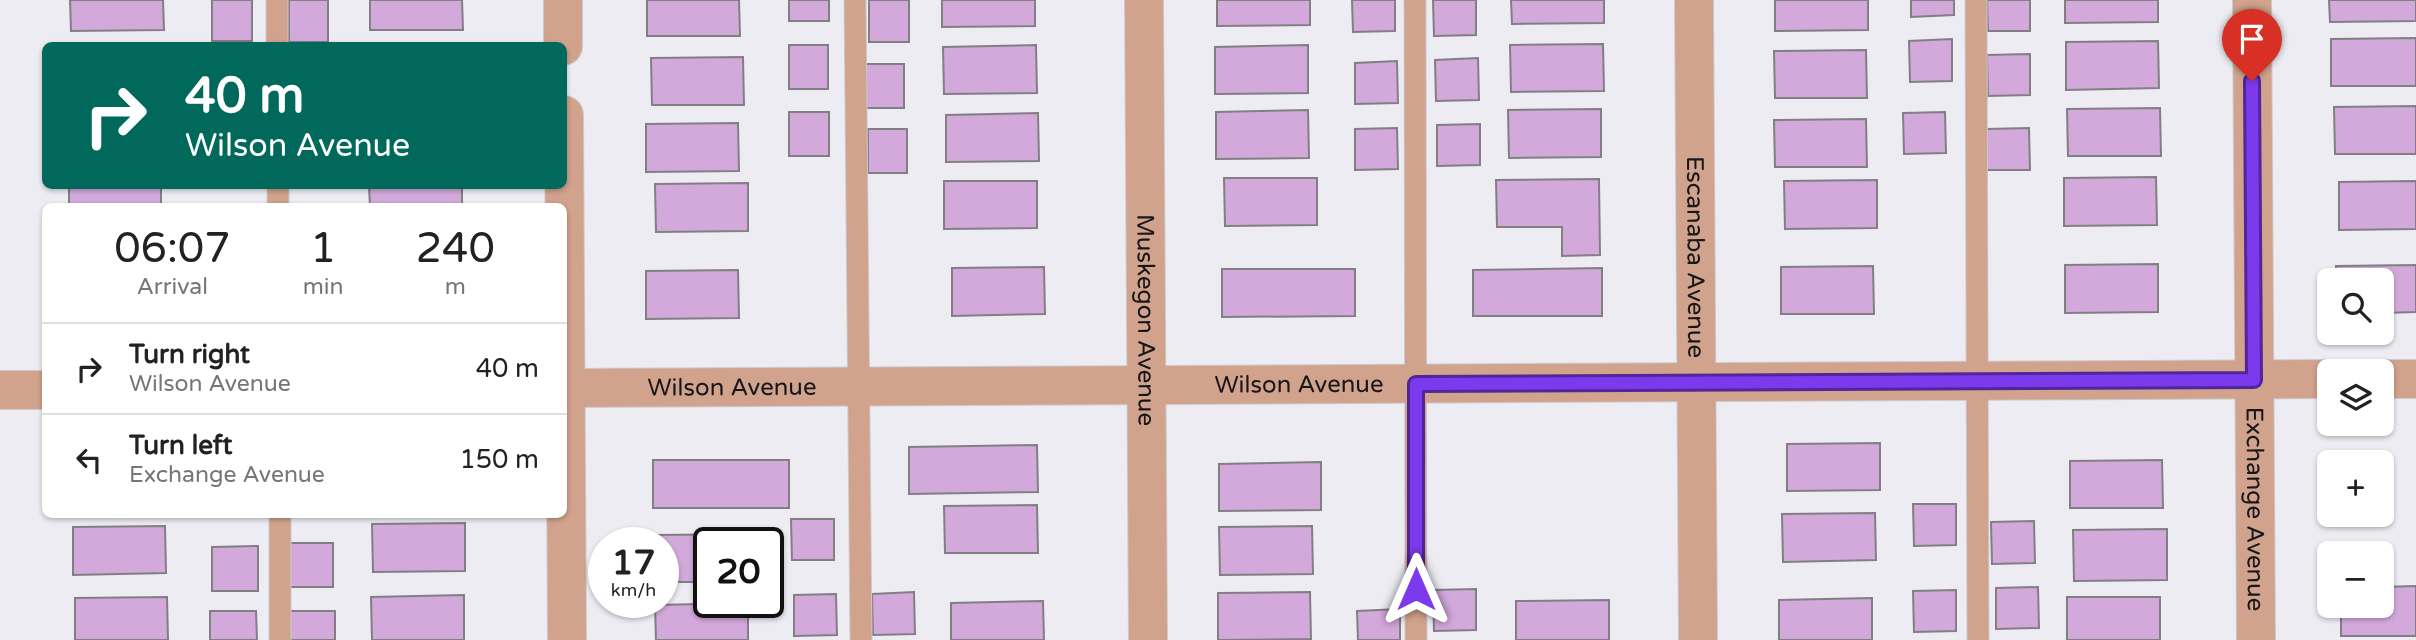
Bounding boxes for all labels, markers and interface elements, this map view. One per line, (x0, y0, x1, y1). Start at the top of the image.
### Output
pin (2222, 9, 2282, 81)
icon: arrive (2233, 20, 2271, 58)
text: 40 m (185, 67, 304, 126)
icon: right (70, 70, 161, 161)
text: Wilson Avenue (185, 127, 410, 165)
street label: Escanaba Avenue (1680, 156, 1711, 358)
street label: Muskegon Avenue (1131, 214, 1161, 426)
text: 06:07 (114, 223, 231, 274)
text: 1 (310, 223, 336, 274)
text: 240 (416, 223, 495, 274)
map controls (2317, 268, 2394, 618)
button: search (2317, 268, 2394, 345)
text: Arrival (137, 273, 208, 301)
text: min (303, 273, 344, 301)
text: m (445, 273, 466, 301)
text: Turn right (129, 339, 250, 370)
icon: right (70, 350, 108, 388)
text: 40 m (476, 353, 539, 384)
button: layers (2317, 359, 2394, 436)
street label: Wilson Avenue (1214, 369, 1384, 399)
text: Wilson Avenue (129, 370, 291, 398)
street label: Wilson Avenue (647, 372, 817, 402)
street label: Exchange Avenue (2240, 407, 2270, 611)
text: Turn left (129, 430, 232, 461)
icon: left (70, 441, 108, 479)
text: 150 m (459, 444, 539, 475)
button: + (2317, 450, 2394, 527)
text: Exchange Avenue (129, 461, 325, 489)
speed limit sign: 20 (693, 527, 784, 618)
button: − (2317, 541, 2394, 618)
text: 17 (612, 542, 655, 584)
position arrow (1379, 552, 1453, 626)
text: km/h (611, 579, 656, 601)

